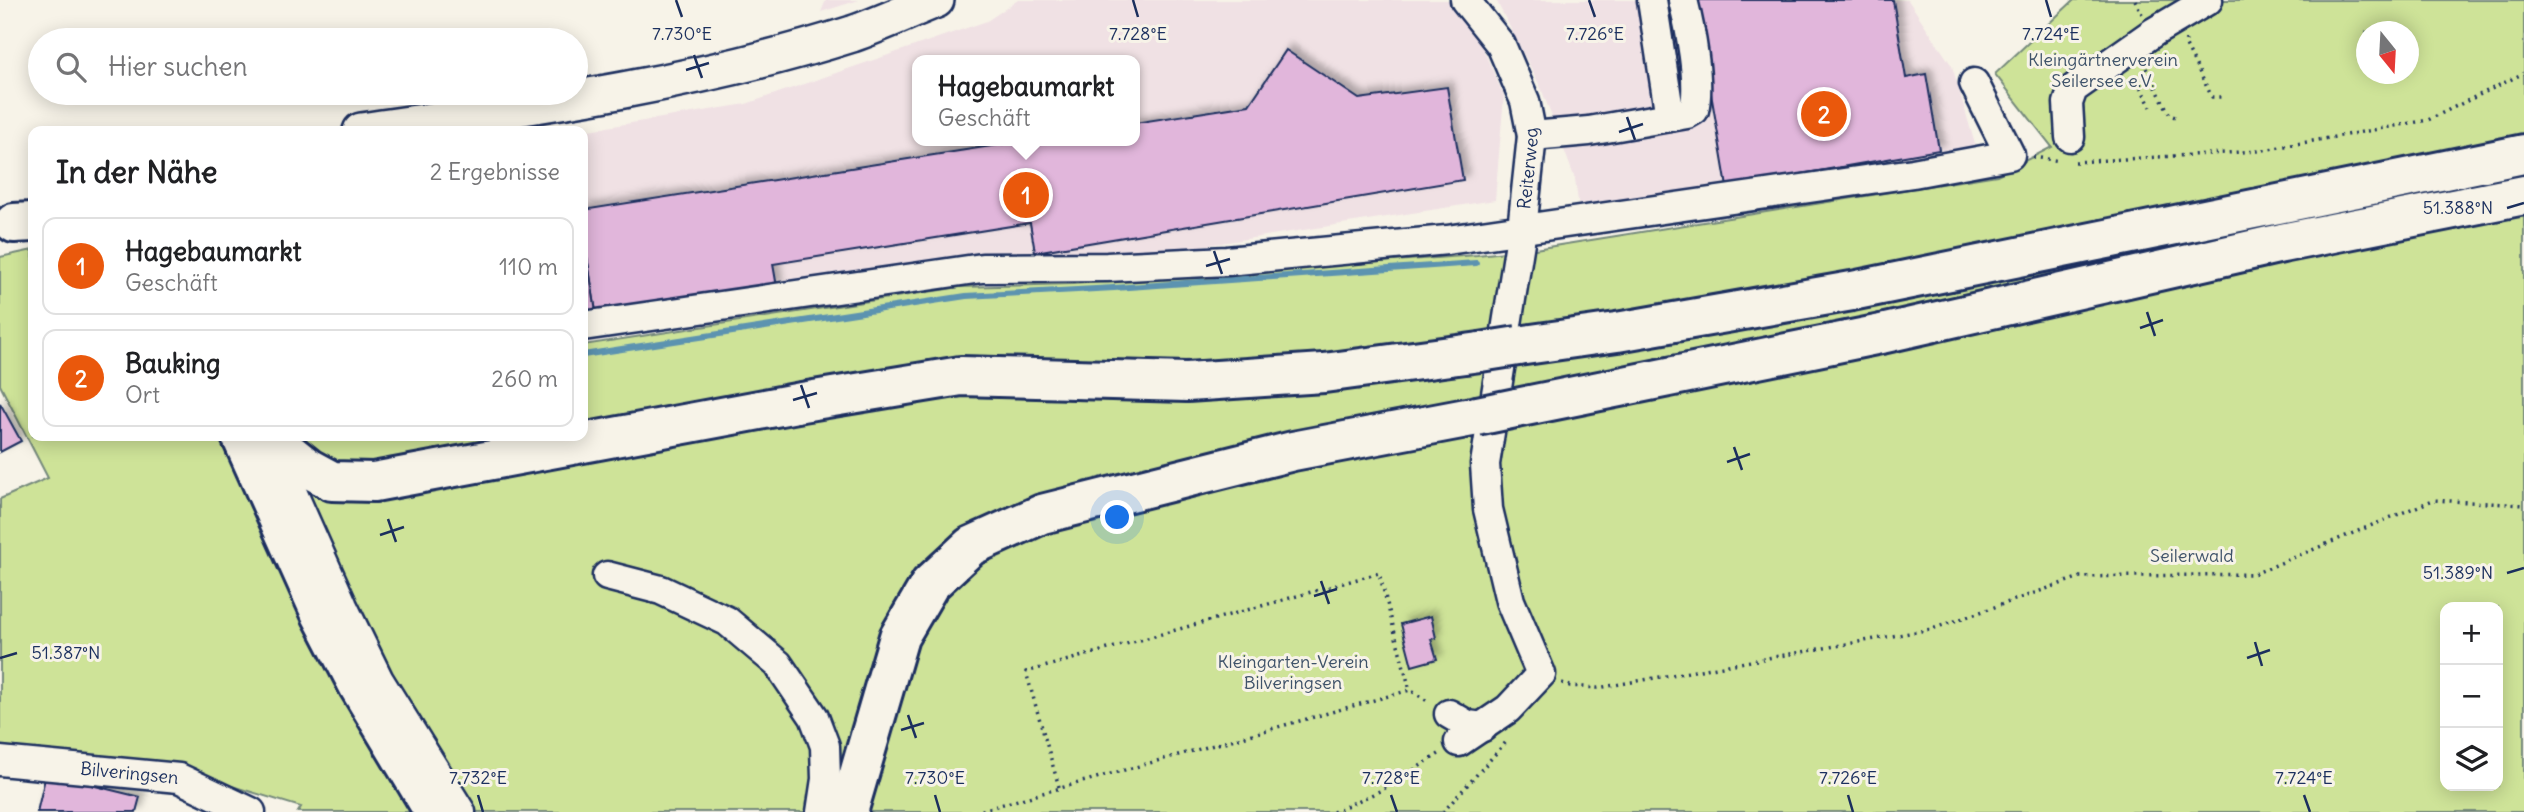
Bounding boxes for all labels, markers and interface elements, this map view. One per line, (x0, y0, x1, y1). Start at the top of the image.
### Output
north arrow (2356, 21, 2419, 84)
text: 7.730°E (652, 22, 712, 45)
text: 7.728°E (1109, 22, 1167, 45)
text: 7.726°E (1566, 22, 1624, 45)
text: 7.724°E (2022, 22, 2080, 45)
search box (28, 28, 588, 105)
icon: search (52, 48, 90, 86)
park label: Kleingärtnerverein Seilersee e.V. (2028, 48, 2178, 92)
text: Hier suchen (108, 50, 248, 83)
popup (912, 55, 1140, 146)
text: Hagebaumarkt (938, 70, 1114, 103)
pin: 2 (1801, 88, 1847, 140)
text: Geschäft (938, 103, 1031, 132)
street label: Reiterweg (1512, 126, 1543, 210)
text: In der Nähe (56, 153, 218, 191)
text: 2 Ergebnisse (430, 157, 560, 186)
pin: 1 (1003, 169, 1049, 221)
text: 51.388°N (2423, 196, 2493, 219)
text: Hagebaumarkt (125, 235, 301, 268)
text: 1 (76, 252, 86, 281)
text: 110 m (499, 252, 558, 281)
text: Geschäft (125, 268, 218, 297)
text: Bauking (125, 347, 221, 380)
text: 2 (75, 364, 87, 393)
text: 260 m (491, 364, 558, 393)
text: Ort (125, 380, 160, 409)
your location (1100, 500, 1134, 534)
park label: Seilerwald (2150, 544, 2234, 567)
text: 51.389°N (2423, 561, 2493, 584)
map controls (2440, 602, 2503, 791)
button: + (2440, 602, 2503, 665)
text: 51.387°N (31, 641, 101, 664)
park label: Kleingarten-Verein Bilveringsen (1217, 650, 1369, 694)
button: − (2440, 665, 2503, 728)
button: layers (2440, 728, 2503, 791)
street label: Bilveringsen (79, 757, 180, 789)
text: 7.732°E (449, 766, 507, 789)
text: 7.730°E (905, 766, 965, 789)
text: 7.728°E (1362, 766, 1420, 789)
text: 7.726°E (1819, 766, 1877, 789)
text: 7.724°E (2275, 766, 2333, 789)

